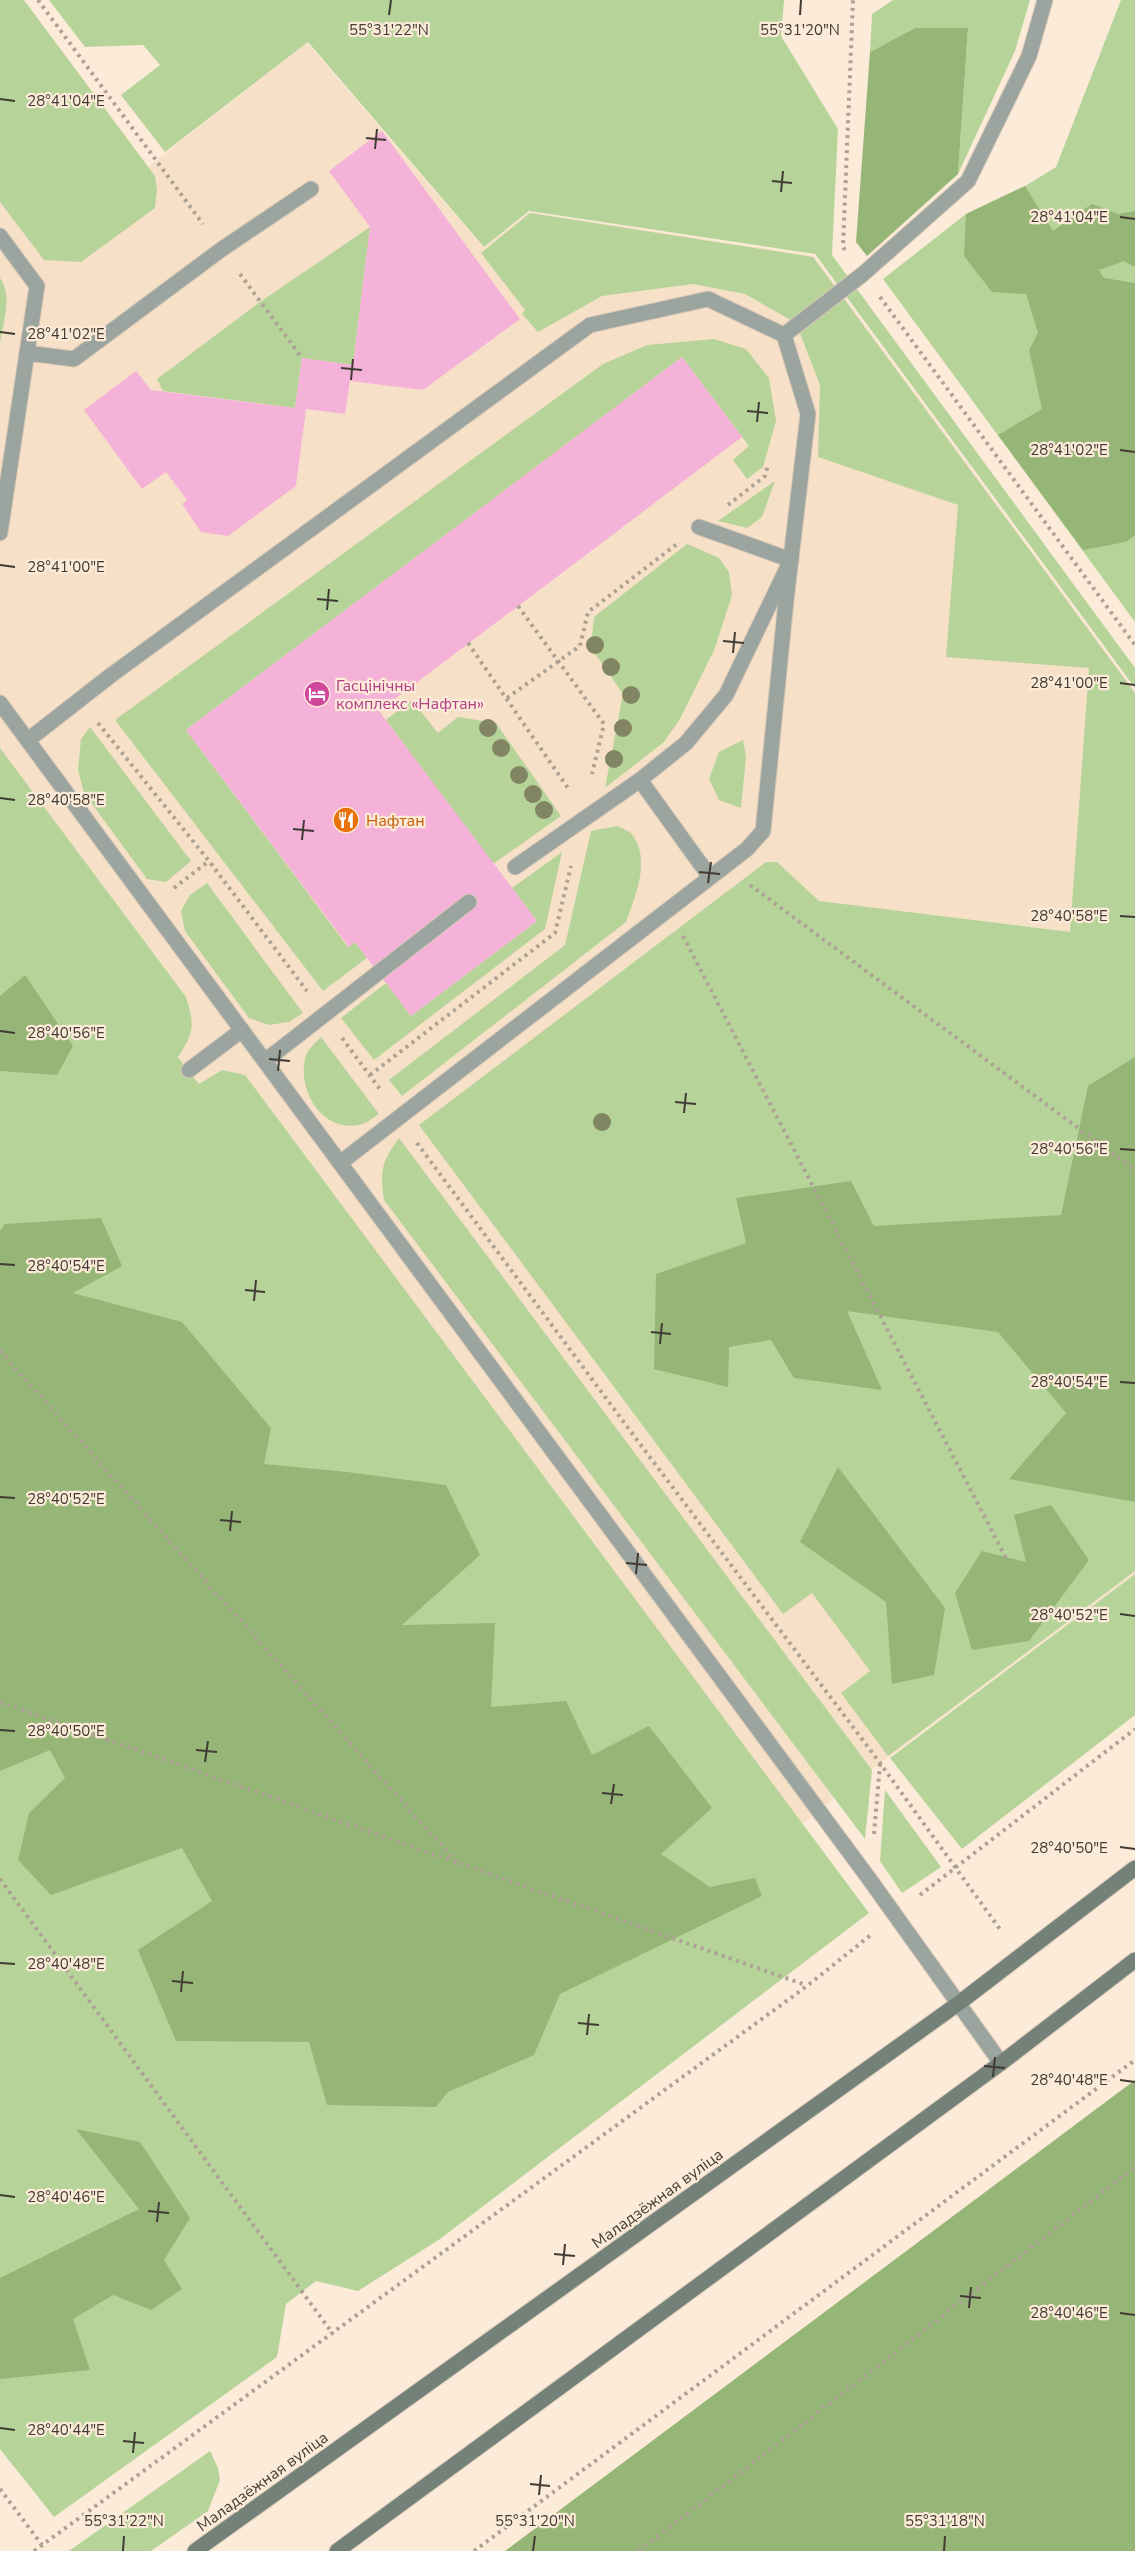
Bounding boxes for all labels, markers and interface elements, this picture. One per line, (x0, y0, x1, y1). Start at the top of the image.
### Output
text: 55°31'22"N (349, 20, 429, 40)
text: 55°31'20"N (760, 20, 840, 40)
text: 28°41'04"E (27, 91, 105, 111)
text: 28°41'04"E (1030, 207, 1108, 227)
text: 28°41'02"E (27, 324, 105, 344)
text: 28°41'02"E (1030, 440, 1108, 460)
text: 28°41'00"E (27, 557, 105, 577)
text: 28°41'00"E (1030, 673, 1108, 693)
place label: Гасцінічны комплекс «Нафтан» (336, 675, 484, 715)
hotel icon: Гасцінічны комплекс «Нафтан» (302, 679, 332, 709)
text: 28°40'58"E (27, 790, 105, 810)
restaurant icon: Нафтан (331, 805, 361, 835)
place label: Нафтан (366, 810, 425, 832)
text: 28°40'58"E (1030, 906, 1108, 926)
text: 28°40'56"E (27, 1023, 105, 1043)
text: 28°40'56"E (1030, 1139, 1108, 1159)
text: 28°40'54"E (27, 1256, 105, 1276)
text: 28°40'54"E (1030, 1372, 1108, 1392)
text: 28°40'52"E (27, 1489, 105, 1509)
text: 28°40'52"E (1030, 1605, 1108, 1625)
text: 28°40'50"E (27, 1721, 105, 1741)
text: 28°40'50"E (1030, 1838, 1108, 1858)
text: 28°40'48"E (27, 1954, 105, 1974)
text: 28°40'48"E (1030, 2070, 1108, 2090)
street label: Маладзёжная вуліца (587, 2144, 728, 2254)
text: 28°40'46"E (27, 2187, 105, 2207)
text: 28°40'46"E (1030, 2303, 1108, 2323)
text: 28°40'44"E (27, 2420, 105, 2440)
street label: Маладзёжная вуліца (192, 2427, 333, 2537)
text: 55°31'22"N (84, 2511, 164, 2531)
text: 55°31'20"N (495, 2511, 575, 2531)
text: 55°31'18"N (905, 2511, 985, 2531)

